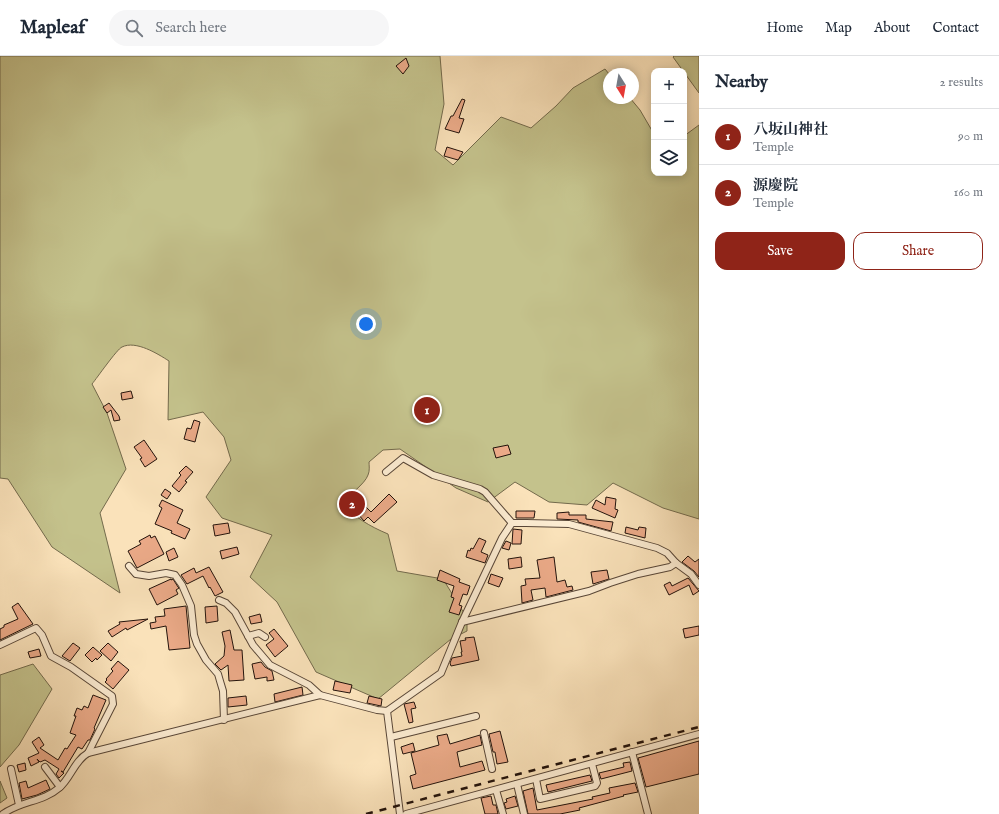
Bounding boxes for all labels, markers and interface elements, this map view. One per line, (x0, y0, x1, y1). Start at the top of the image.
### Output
search box (109, 10, 389, 46)
text: Mapleaf (20, 16, 85, 40)
icon: search (123, 17, 145, 39)
text: Search here (155, 18, 227, 37)
text: Home (767, 19, 803, 37)
text: Map (825, 19, 852, 37)
text: About (874, 19, 910, 37)
text: Contact (932, 19, 979, 37)
north arrow (603, 68, 639, 104)
map controls (651, 68, 687, 176)
button: + (651, 68, 687, 104)
text: Nearby (715, 72, 768, 93)
text: 2 results (939, 74, 983, 91)
button: − (651, 104, 687, 140)
text: 八坂山神社 (753, 120, 828, 139)
text: 1 (726, 128, 730, 145)
text: 90 m (958, 128, 983, 145)
text: Temple (753, 139, 794, 156)
button: layers (651, 140, 687, 176)
text: 源慶院 (753, 176, 798, 195)
text: 2 (725, 184, 731, 201)
text: 160 m (953, 184, 983, 201)
text: Temple (753, 195, 794, 212)
button: Save (715, 232, 845, 270)
button: Share (853, 232, 983, 270)
your location (356, 314, 376, 334)
pin: 1 (414, 395, 440, 425)
pin: 2 (339, 489, 365, 519)

